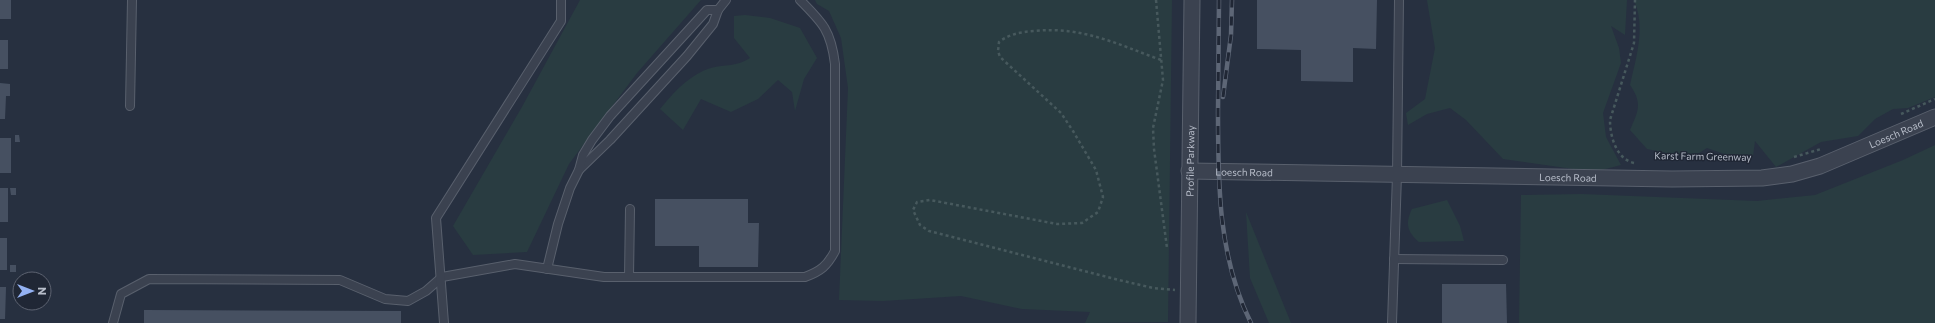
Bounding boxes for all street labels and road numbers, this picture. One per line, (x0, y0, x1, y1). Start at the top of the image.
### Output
street label: Loesch Road (1867, 117, 1925, 150)
street label: Profile Parkway (1184, 125, 1196, 197)
street label: Karst Farm Greenway (1654, 149, 1752, 163)
street label: Loesch Road (1215, 165, 1273, 178)
street label: Loesch Road (1539, 171, 1597, 184)

